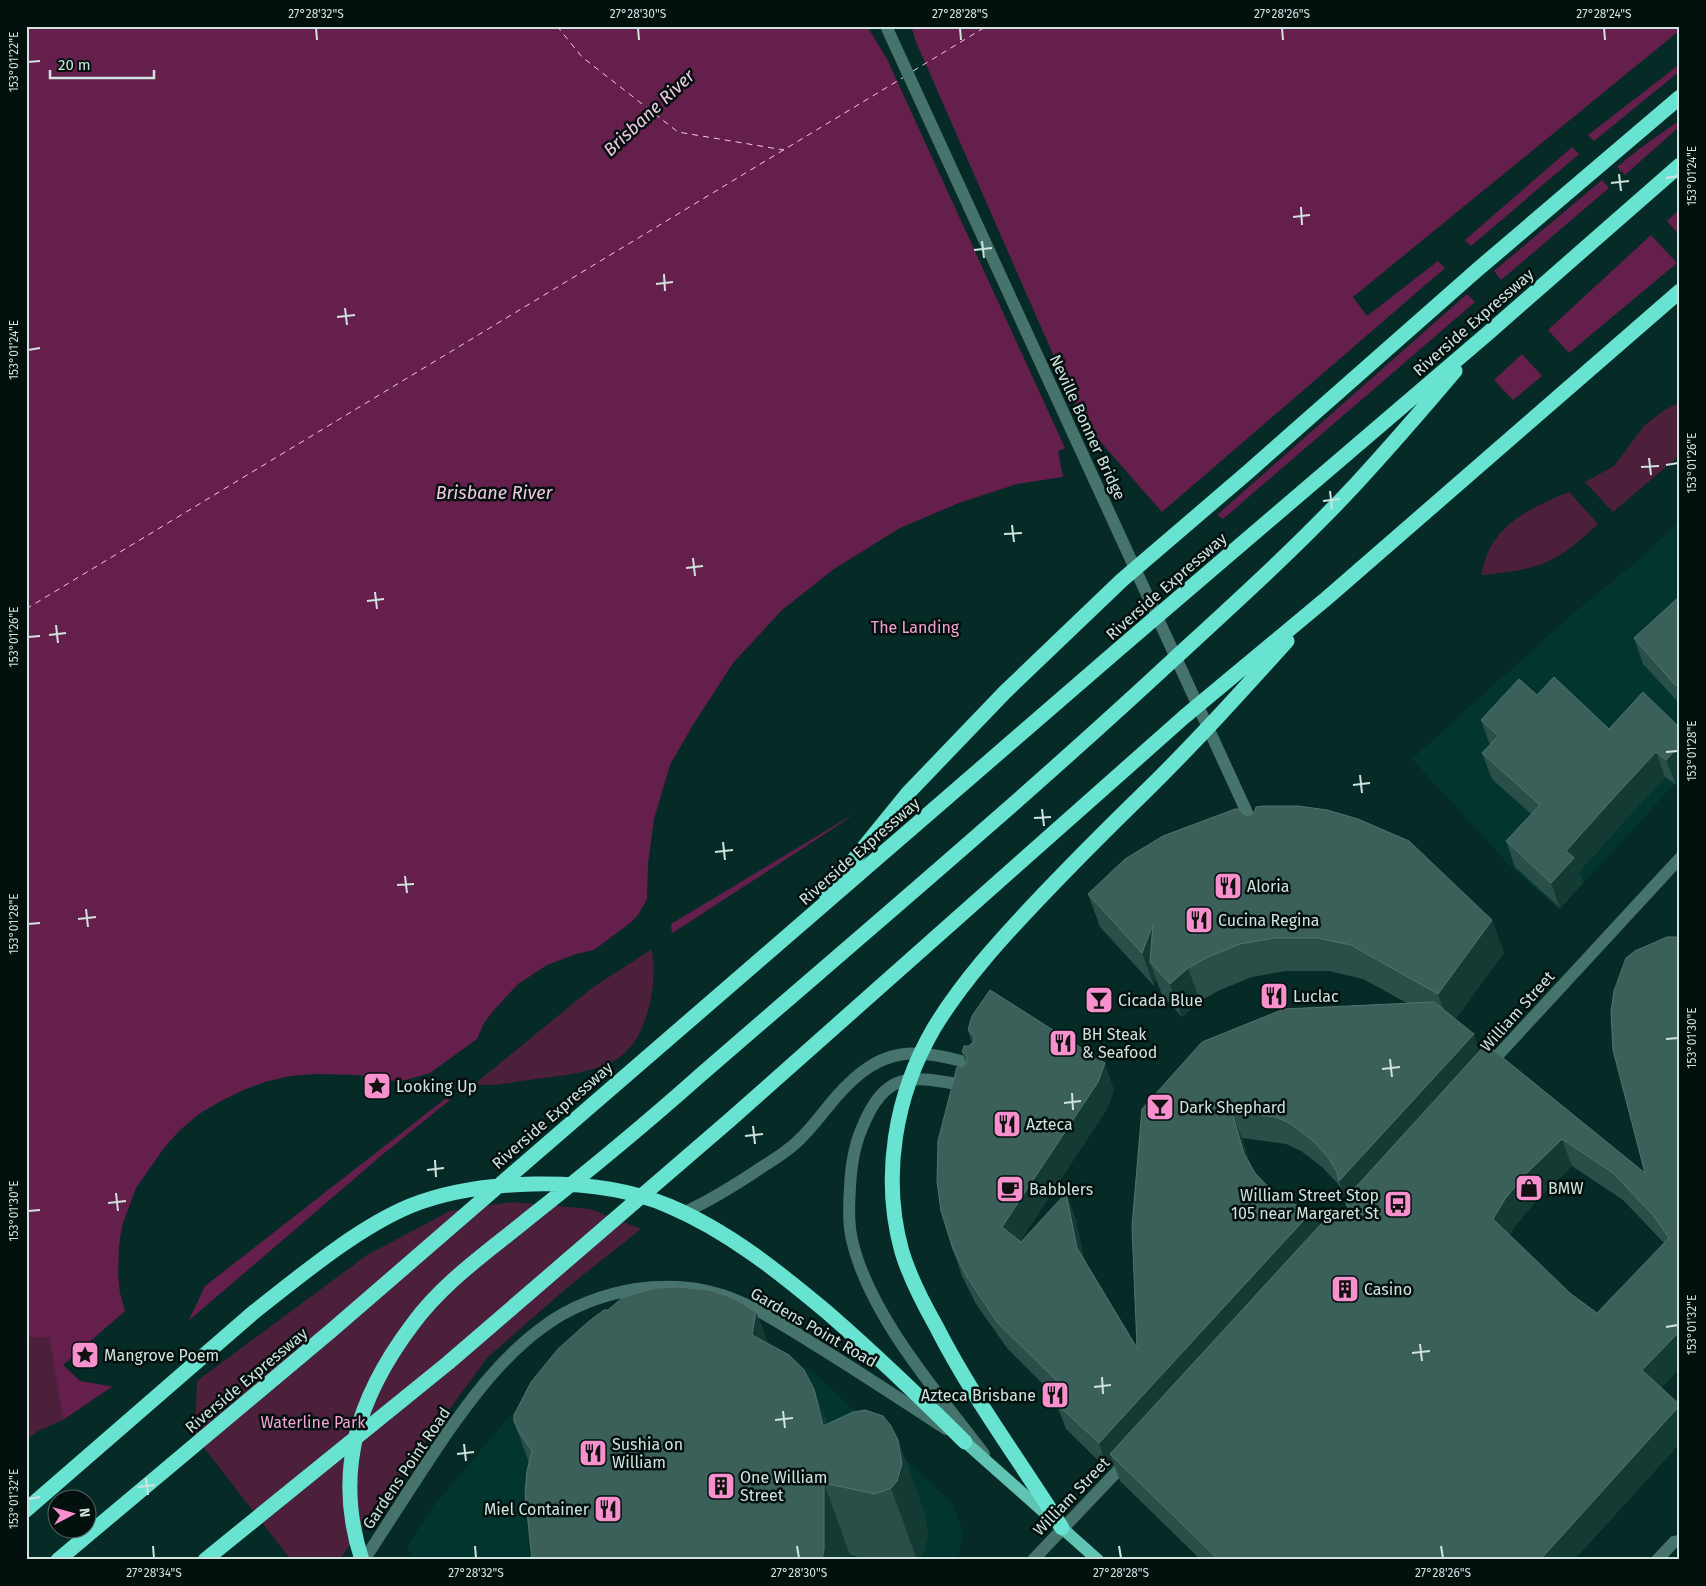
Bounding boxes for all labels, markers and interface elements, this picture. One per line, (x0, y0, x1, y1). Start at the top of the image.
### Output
text: 27°28'32"S (288, 7, 344, 21)
text: 27°28'30"S (610, 7, 667, 21)
text: 27°28'28"S (932, 7, 989, 21)
text: 27°28'26"S (1254, 7, 1310, 21)
text: 27°28'24"S (1576, 7, 1632, 21)
text: 153°01'22"E (7, 32, 21, 92)
scale bar (50, 48, 154, 80)
text: 20 m (58, 56, 91, 74)
water label: Brisbane River (599, 64, 700, 161)
text: 153°01'24"E (1685, 146, 1699, 206)
street label: Riverside Expressway (1409, 265, 1538, 380)
text: 153°01'24"E (7, 320, 21, 380)
street label: Neville Bonner Bridge (1046, 352, 1130, 503)
text: 153°01'26"E (1685, 433, 1699, 493)
water label: Brisbane River (436, 482, 554, 504)
street label: Riverside Expressway (1102, 529, 1231, 644)
text: 153°01'26"E (7, 607, 21, 667)
park label: The Landing (871, 618, 960, 637)
text: 153°01'28"E (1685, 720, 1699, 782)
street label: Riverside Expressway (795, 794, 924, 909)
restaurant icon: Aloria (1213, 871, 1243, 901)
place label: Aloria (1247, 877, 1290, 896)
text: 153°01'28"E (7, 893, 21, 955)
restaurant icon: Cucina Regina (1184, 905, 1214, 935)
place label: Cucina Regina (1218, 911, 1320, 930)
street label: William Street (1476, 967, 1559, 1055)
restaurant icon: Luclac (1259, 981, 1289, 1011)
bar icon: Cicada Blue (1084, 985, 1114, 1015)
place label: Luclac (1293, 987, 1339, 1006)
place label: Cicada Blue (1118, 991, 1203, 1010)
text: 153°01'30"E (1685, 1007, 1699, 1069)
place label: BH Steak & Seafood (1082, 1025, 1157, 1062)
restaurant icon: BH Steak & Seafood (1048, 1028, 1078, 1058)
street label: Riverside Expressway (488, 1058, 617, 1173)
place icon: Looking Up (362, 1071, 392, 1101)
place label: Looking Up (396, 1077, 477, 1096)
bar icon: Dark Shephard (1145, 1092, 1175, 1122)
place label: Dark Shephard (1179, 1098, 1286, 1117)
restaurant icon: Azteca (992, 1109, 1022, 1139)
place label: Azteca (1026, 1115, 1073, 1134)
shop icon: BMW (1514, 1173, 1544, 1203)
cafe icon: Babblers (995, 1174, 1025, 1204)
place label: BMW (1548, 1179, 1583, 1198)
text: 153°01'30"E (7, 1180, 21, 1242)
place label: Babblers (1029, 1180, 1093, 1199)
place label: William Street Stop 105 near Margaret St (1231, 1186, 1379, 1223)
bus stop icon: William Street Stop 105 near Margaret St (1383, 1189, 1413, 1219)
building icon: Casino (1330, 1274, 1360, 1304)
place label: Casino (1364, 1280, 1412, 1299)
street label: Gardens Point Road (747, 1283, 880, 1371)
text: 153°01'32"E (1685, 1295, 1699, 1355)
street label: Riverside Expressway (181, 1324, 311, 1437)
place icon: Mangrove Poem (70, 1340, 100, 1370)
place label: Mangrove Poem (104, 1346, 219, 1365)
restaurant icon: Azteca Brisbane (1040, 1380, 1070, 1410)
place label: Azteca Brisbane (921, 1386, 1036, 1405)
street label: Gardens Point Road (359, 1404, 454, 1533)
park label: Waterline Park (261, 1413, 366, 1432)
place label: Sushia on William (612, 1435, 683, 1472)
restaurant icon: Sushia on William (578, 1438, 608, 1468)
street label: William Street (1029, 1453, 1114, 1540)
place label: One William Street (740, 1468, 827, 1505)
text: 153°01'32"E (7, 1469, 21, 1529)
building icon: One William Street (706, 1471, 736, 1501)
north arrow (48, 1488, 98, 1538)
restaurant icon: Miel Container (593, 1494, 623, 1524)
place label: Miel Container (484, 1500, 590, 1519)
text: N (75, 1507, 93, 1518)
text: 27°28'34"S (126, 1566, 182, 1580)
text: 27°28'32"S (448, 1566, 504, 1580)
text: 27°28'30"S (771, 1566, 828, 1580)
text: 27°28'28"S (1093, 1566, 1150, 1580)
text: 27°28'26"S (1415, 1566, 1471, 1580)

